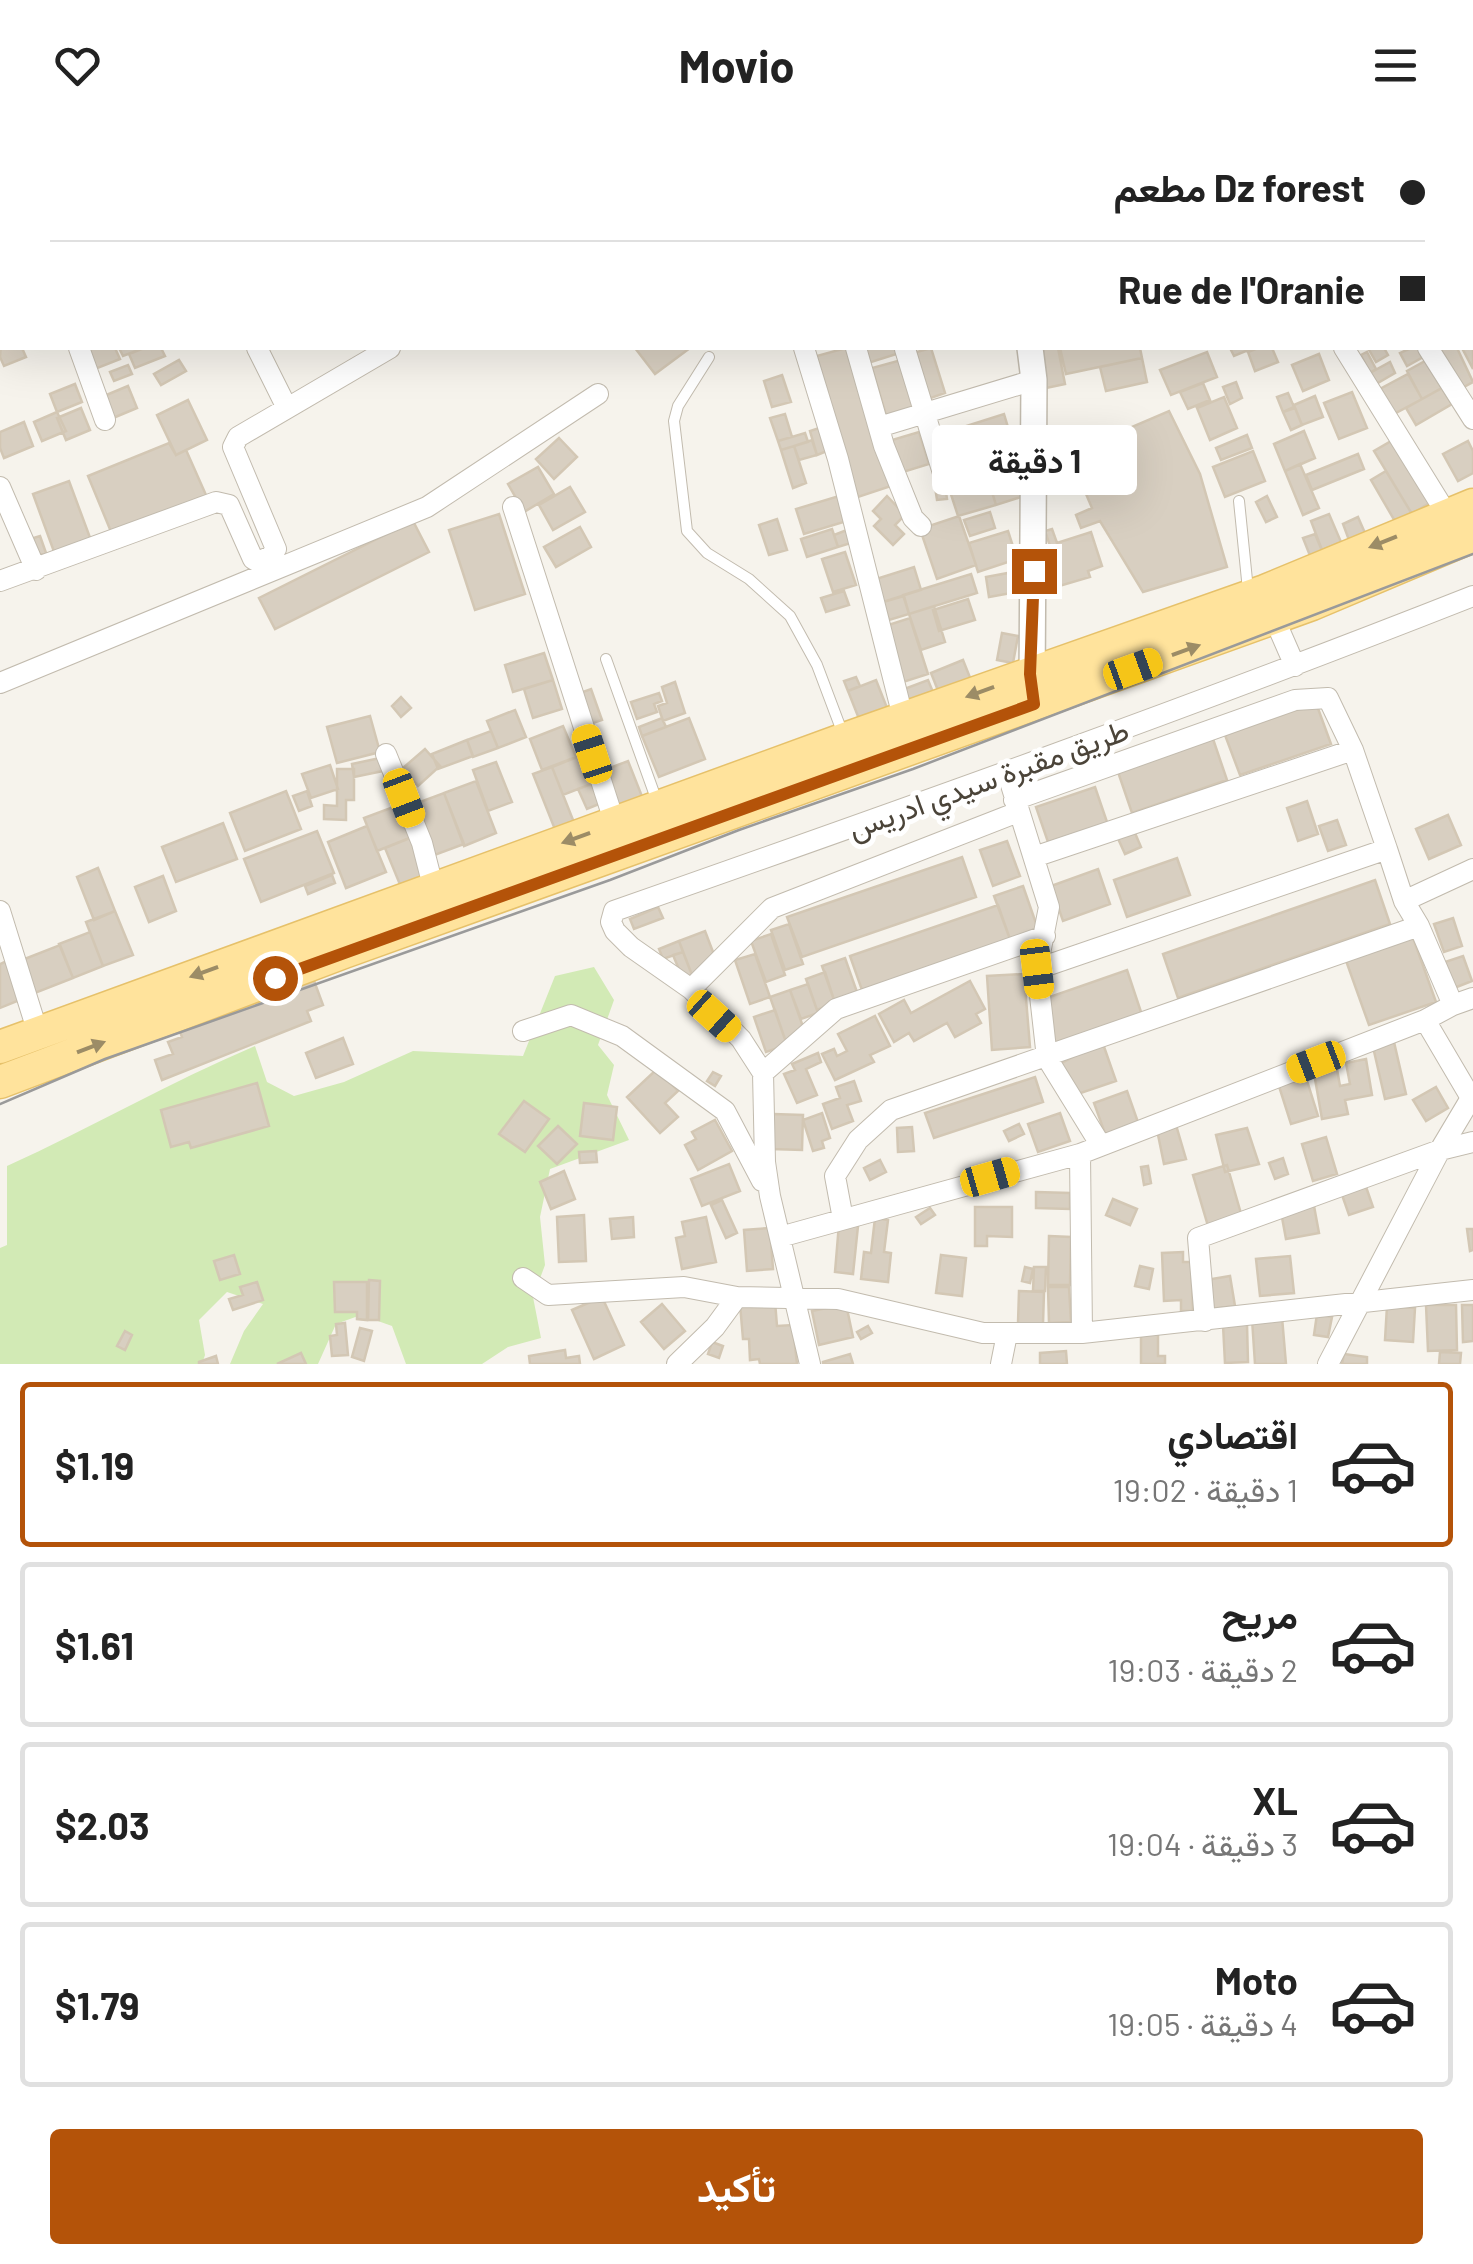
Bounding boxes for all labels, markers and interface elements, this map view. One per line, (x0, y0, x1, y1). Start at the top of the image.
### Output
icon: heart (50, 38, 105, 93)
text: Movio (679, 38, 794, 92)
icon: menu (1368, 38, 1423, 93)
text: Dz forest مطعم (1114, 164, 1365, 210)
text: Rue de l'Oranie (1118, 266, 1365, 312)
callout: 1 دقيقة (932, 426, 1136, 496)
text: 1 دقيقة (988, 441, 1081, 479)
one-way arrow (1368, 535, 1398, 551)
route end (1012, 549, 1057, 594)
one-way arrow (1172, 641, 1202, 656)
car (1100, 645, 1166, 693)
one-way arrow (965, 685, 995, 700)
street label: طريق مقبرة سيدي ادريس (843, 710, 1136, 853)
car (568, 721, 616, 787)
car (379, 765, 429, 831)
one-way arrow (561, 832, 591, 847)
car (1018, 937, 1056, 1001)
route start (253, 956, 298, 1001)
one-way arrow (189, 965, 219, 980)
car (682, 985, 746, 1047)
car (1283, 1037, 1349, 1087)
one-way arrow (77, 1039, 107, 1054)
car (957, 1154, 1023, 1200)
text: اقتصادي (1167, 1411, 1298, 1457)
icon: car (1328, 1420, 1418, 1510)
text: $1.19 (55, 1442, 134, 1488)
text: 1 دقيقة · 19:02 (1113, 1470, 1298, 1508)
text: مريح (1222, 1591, 1298, 1637)
icon: car (1328, 1600, 1418, 1690)
text: $1.61 (55, 1622, 134, 1668)
text: 2 دقيقة · 19:03 (1108, 1650, 1298, 1688)
text: XL (1252, 1777, 1298, 1823)
icon: car (1328, 1780, 1418, 1870)
text: $2.03 (55, 1802, 149, 1848)
text: 3 دقيقة · 19:04 (1107, 1824, 1298, 1862)
text: Moto (1215, 1957, 1298, 2003)
icon: car (1328, 1960, 1418, 2050)
text: $1.79 (55, 1982, 139, 2028)
text: 4 دقيقة · 19:05 (1107, 2004, 1298, 2042)
button: تأكيد (50, 2129, 1423, 2244)

